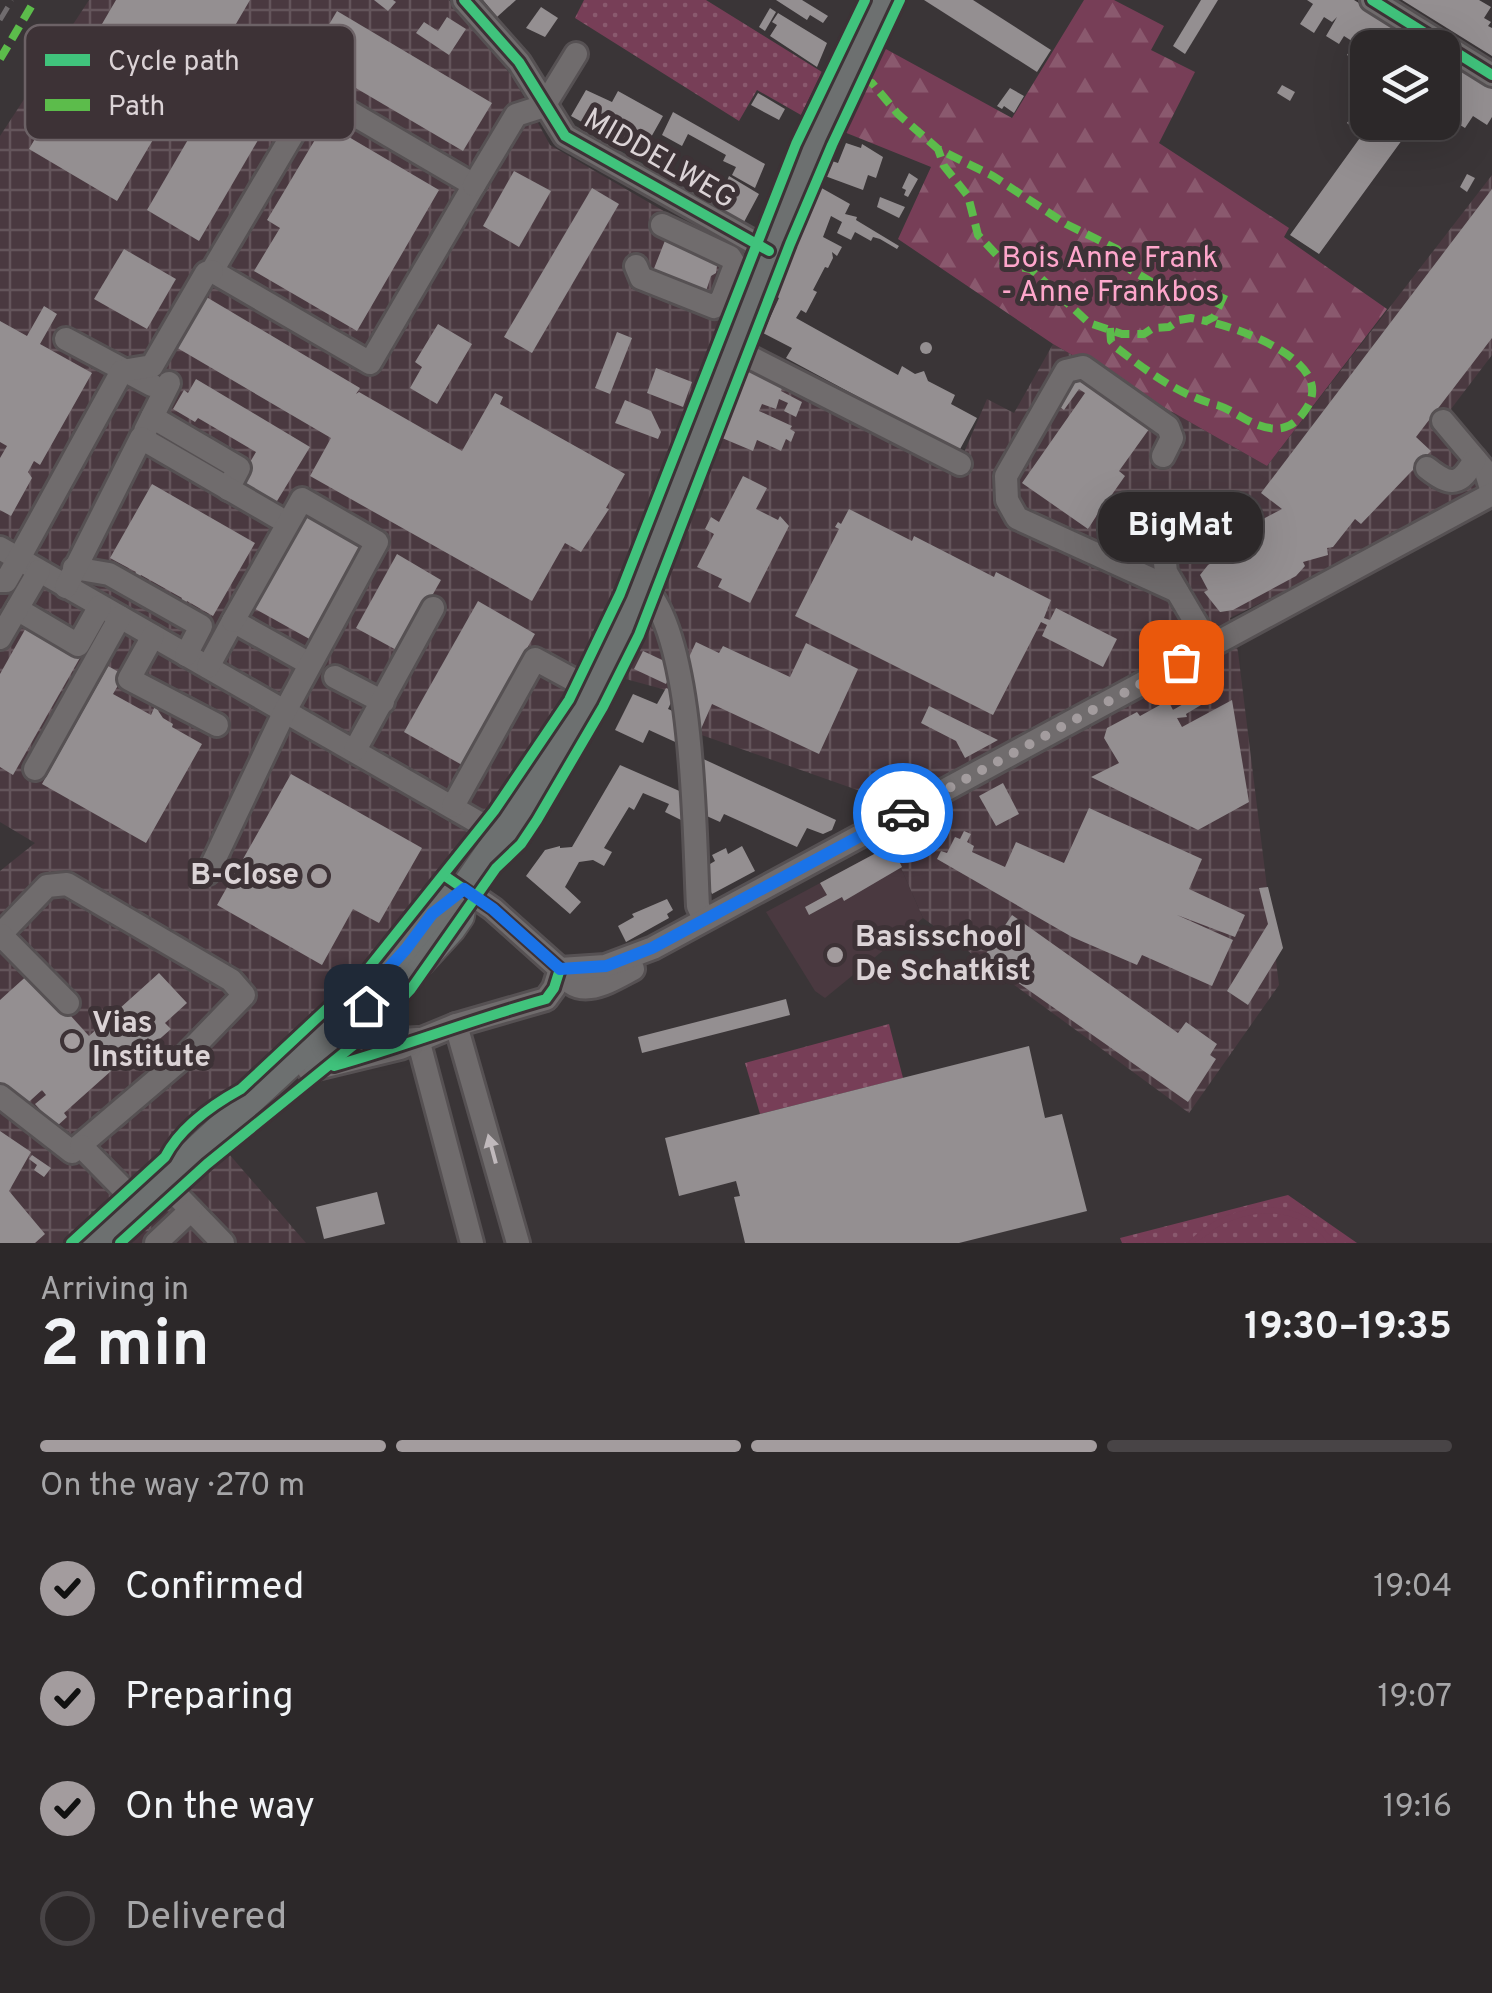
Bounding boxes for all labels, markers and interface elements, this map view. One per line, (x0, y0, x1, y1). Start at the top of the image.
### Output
legend (25, 25, 355, 140)
map controls (1350, 30, 1460, 140)
button: layers (1350, 30, 1460, 140)
text: Cycle path (108, 45, 240, 81)
text: Path (108, 90, 165, 126)
street label: MIDDELWEG (576, 102, 742, 218)
park label: Bois Anne Frank - Anne Frankbos (1001, 241, 1219, 312)
callout: BigMat (1098, 492, 1264, 562)
text: BigMat (1128, 507, 1233, 547)
pin (1139, 620, 1224, 705)
icon: bag (1154, 635, 1209, 690)
courier (853, 763, 953, 863)
icon: car (876, 786, 931, 841)
place label: B-Close (190, 858, 299, 895)
marker: B-Close (308, 865, 330, 887)
place label: Basisschool De Schatkist (855, 920, 1031, 991)
marker: Basisschool De Schatkist (824, 944, 846, 966)
pin (324, 964, 409, 1049)
icon: home (339, 979, 394, 1034)
place label: Vias Institute (92, 1006, 211, 1077)
marker: Vias Institute (61, 1030, 83, 1052)
one-way arrow (483, 1133, 499, 1164)
text: Arriving in (40, 1271, 189, 1311)
text: 19:30–19:35 (1244, 1304, 1452, 1353)
text: 2 min (40, 1307, 210, 1389)
text: On the way · 270 m (40, 1467, 305, 1507)
icon: check (40, 1561, 95, 1616)
text: Confirmed (125, 1564, 304, 1613)
text: 19:04 (1373, 1568, 1452, 1608)
icon: check (40, 1671, 95, 1726)
text: Preparing (125, 1674, 294, 1723)
text: 19:07 (1377, 1678, 1452, 1718)
icon: check (40, 1781, 95, 1836)
text: On the way (125, 1784, 315, 1833)
text: 19:16 (1383, 1788, 1452, 1828)
text: Delivered (125, 1894, 287, 1943)

